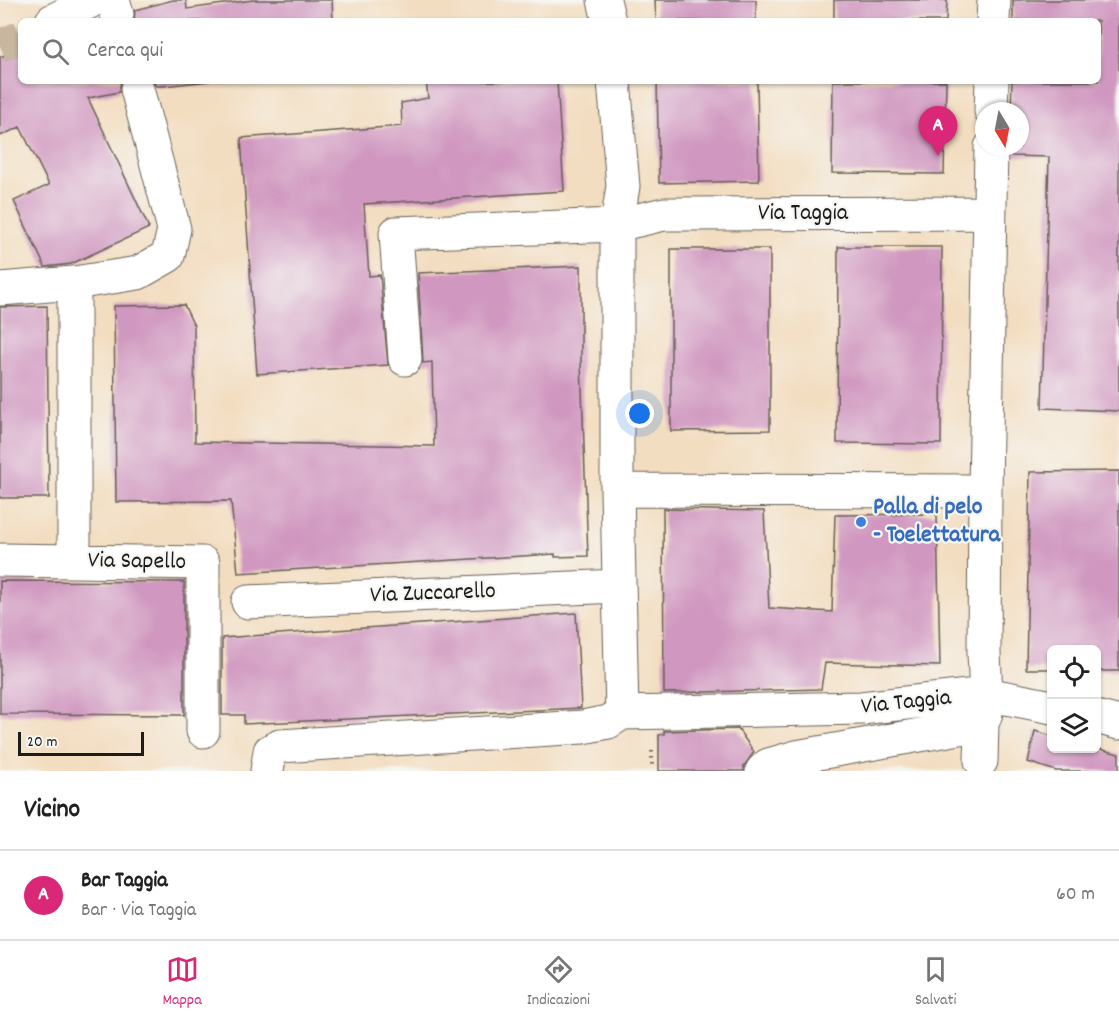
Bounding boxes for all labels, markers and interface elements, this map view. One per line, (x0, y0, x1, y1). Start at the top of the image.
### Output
search box (18, 18, 1101, 84)
icon: search (39, 35, 72, 68)
text: Cerca qui (87, 36, 163, 67)
north arrow (975, 102, 1029, 156)
pin: A (918, 106, 958, 156)
street label: Via Taggia (758, 197, 849, 231)
your location (625, 399, 654, 428)
place label: Palla di pelo - Toelettatura (873, 491, 1001, 553)
marker: Palla di pelo - Toelettatura (854, 515, 868, 529)
street label: Via Sapello (88, 544, 186, 580)
street label: Via Zuccarello (370, 575, 496, 613)
map controls (1047, 645, 1101, 753)
button: locate (1047, 645, 1101, 699)
street label: Via Taggia (859, 681, 953, 725)
button: layers (1047, 699, 1101, 753)
scale bar (18, 729, 144, 756)
text: 20 m (27, 731, 57, 754)
text: Vicino (24, 792, 80, 829)
text: Bar Taggia (81, 866, 168, 897)
text: A (38, 881, 49, 909)
text: 60 m (1056, 881, 1095, 909)
text: Bar · Via Taggia (81, 897, 196, 925)
tab: Mappa (163, 953, 202, 1012)
tab: Indicazioni (527, 953, 590, 1012)
tab: Salvati (915, 953, 956, 1012)

